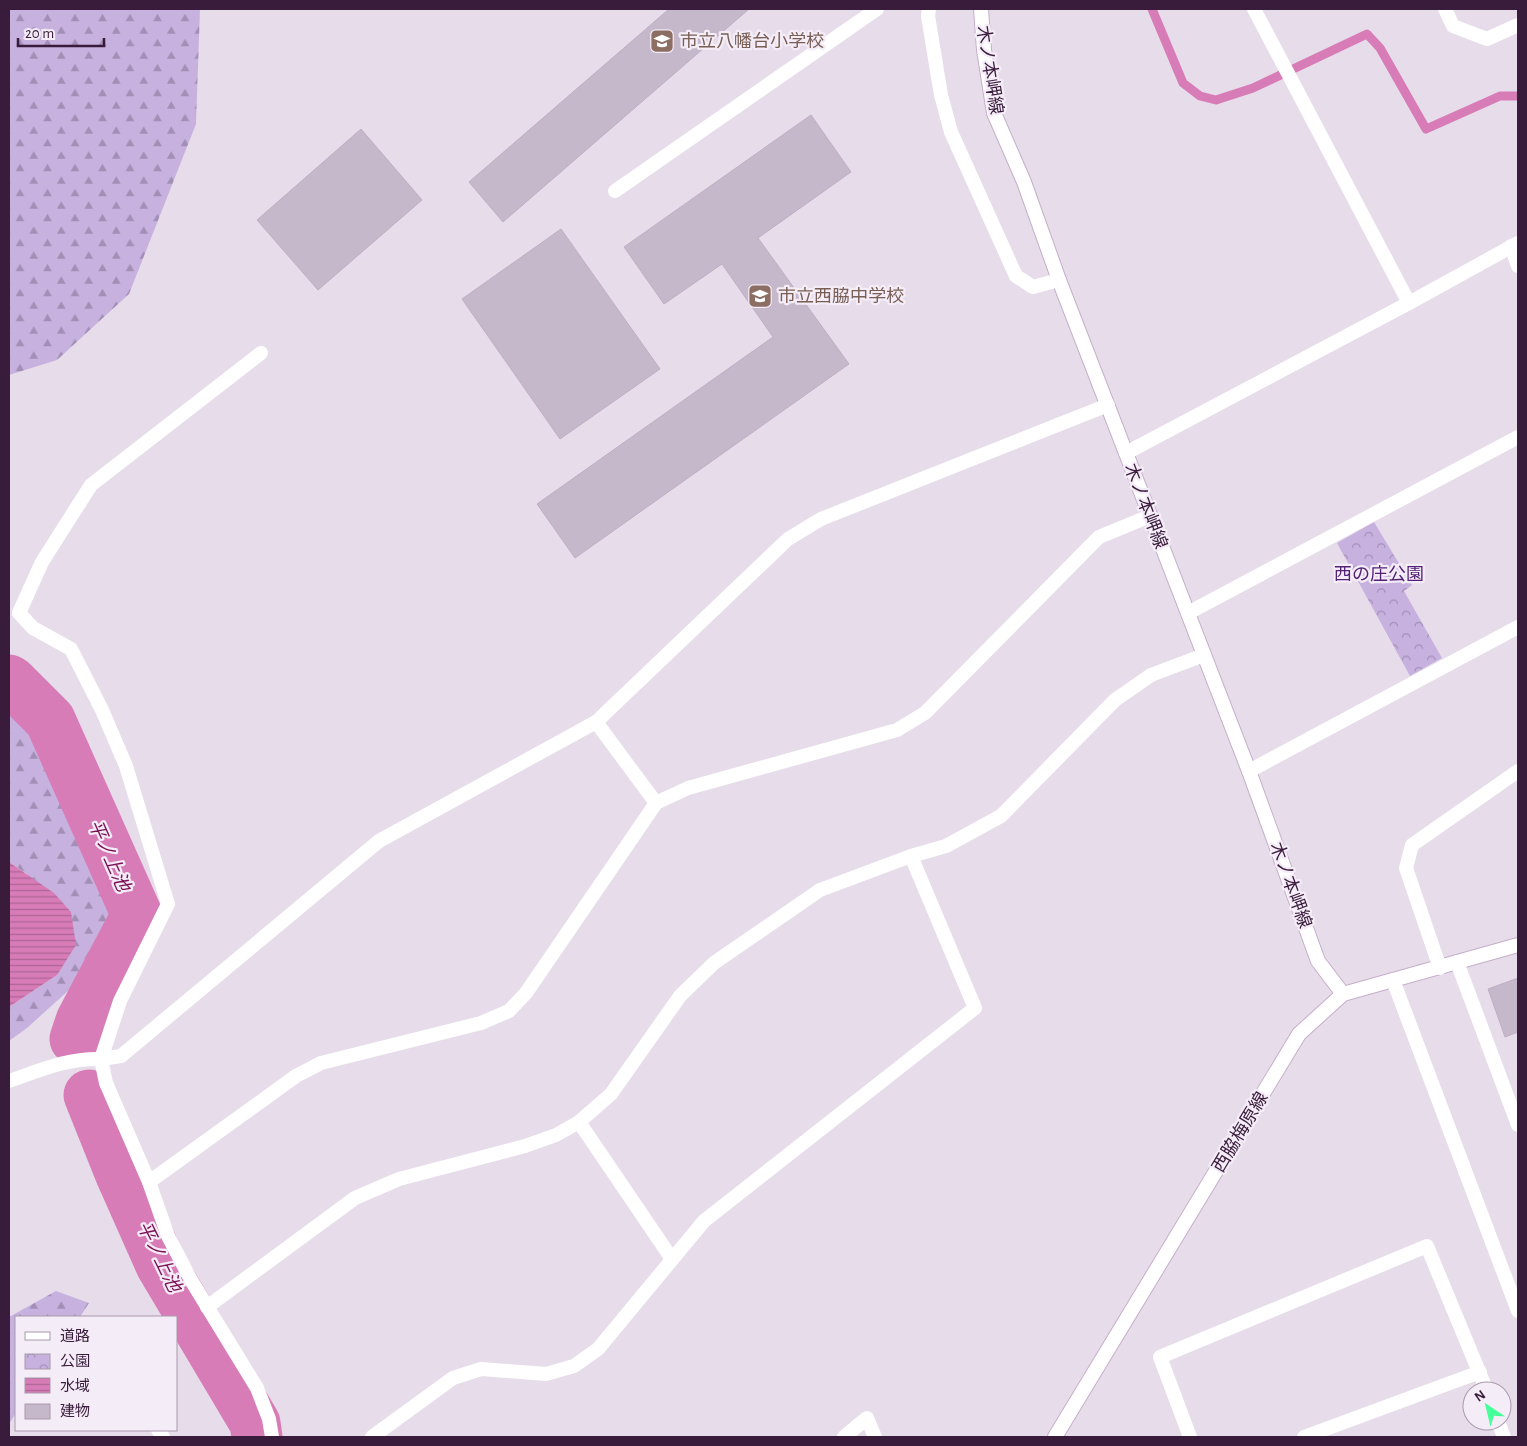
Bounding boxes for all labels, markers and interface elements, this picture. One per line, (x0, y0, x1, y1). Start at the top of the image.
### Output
scale bar (18, 15, 104, 47)
street label: 木ノ本岬線 (973, 24, 1007, 116)
text: 20 m (25, 26, 54, 41)
school or university icon: 市立八幡台小学校 (649, 28, 675, 54)
place label: 市立八幡台小学校 (680, 31, 824, 51)
school or university icon: 市立西脇中学校 (747, 283, 773, 309)
place label: 市立西脇中学校 (778, 286, 904, 306)
street label: 木ノ本岬線 (1121, 460, 1171, 552)
park label: 西の庄公園 (1334, 565, 1424, 584)
water label: 平ノ上池 (84, 817, 134, 896)
street label: 木ノ本岬線 (1266, 839, 1316, 931)
street label: 西脇梅原線 (1208, 1088, 1272, 1176)
water label: 平ノ上池 (133, 1218, 186, 1297)
legend (15, 1316, 178, 1431)
text: 道路 (60, 1328, 90, 1344)
text: 公園 (60, 1353, 90, 1369)
text: 水域 (60, 1378, 90, 1394)
north arrow (1462, 1381, 1512, 1431)
text: N (1472, 1388, 1488, 1405)
text: 建物 (60, 1403, 90, 1419)

